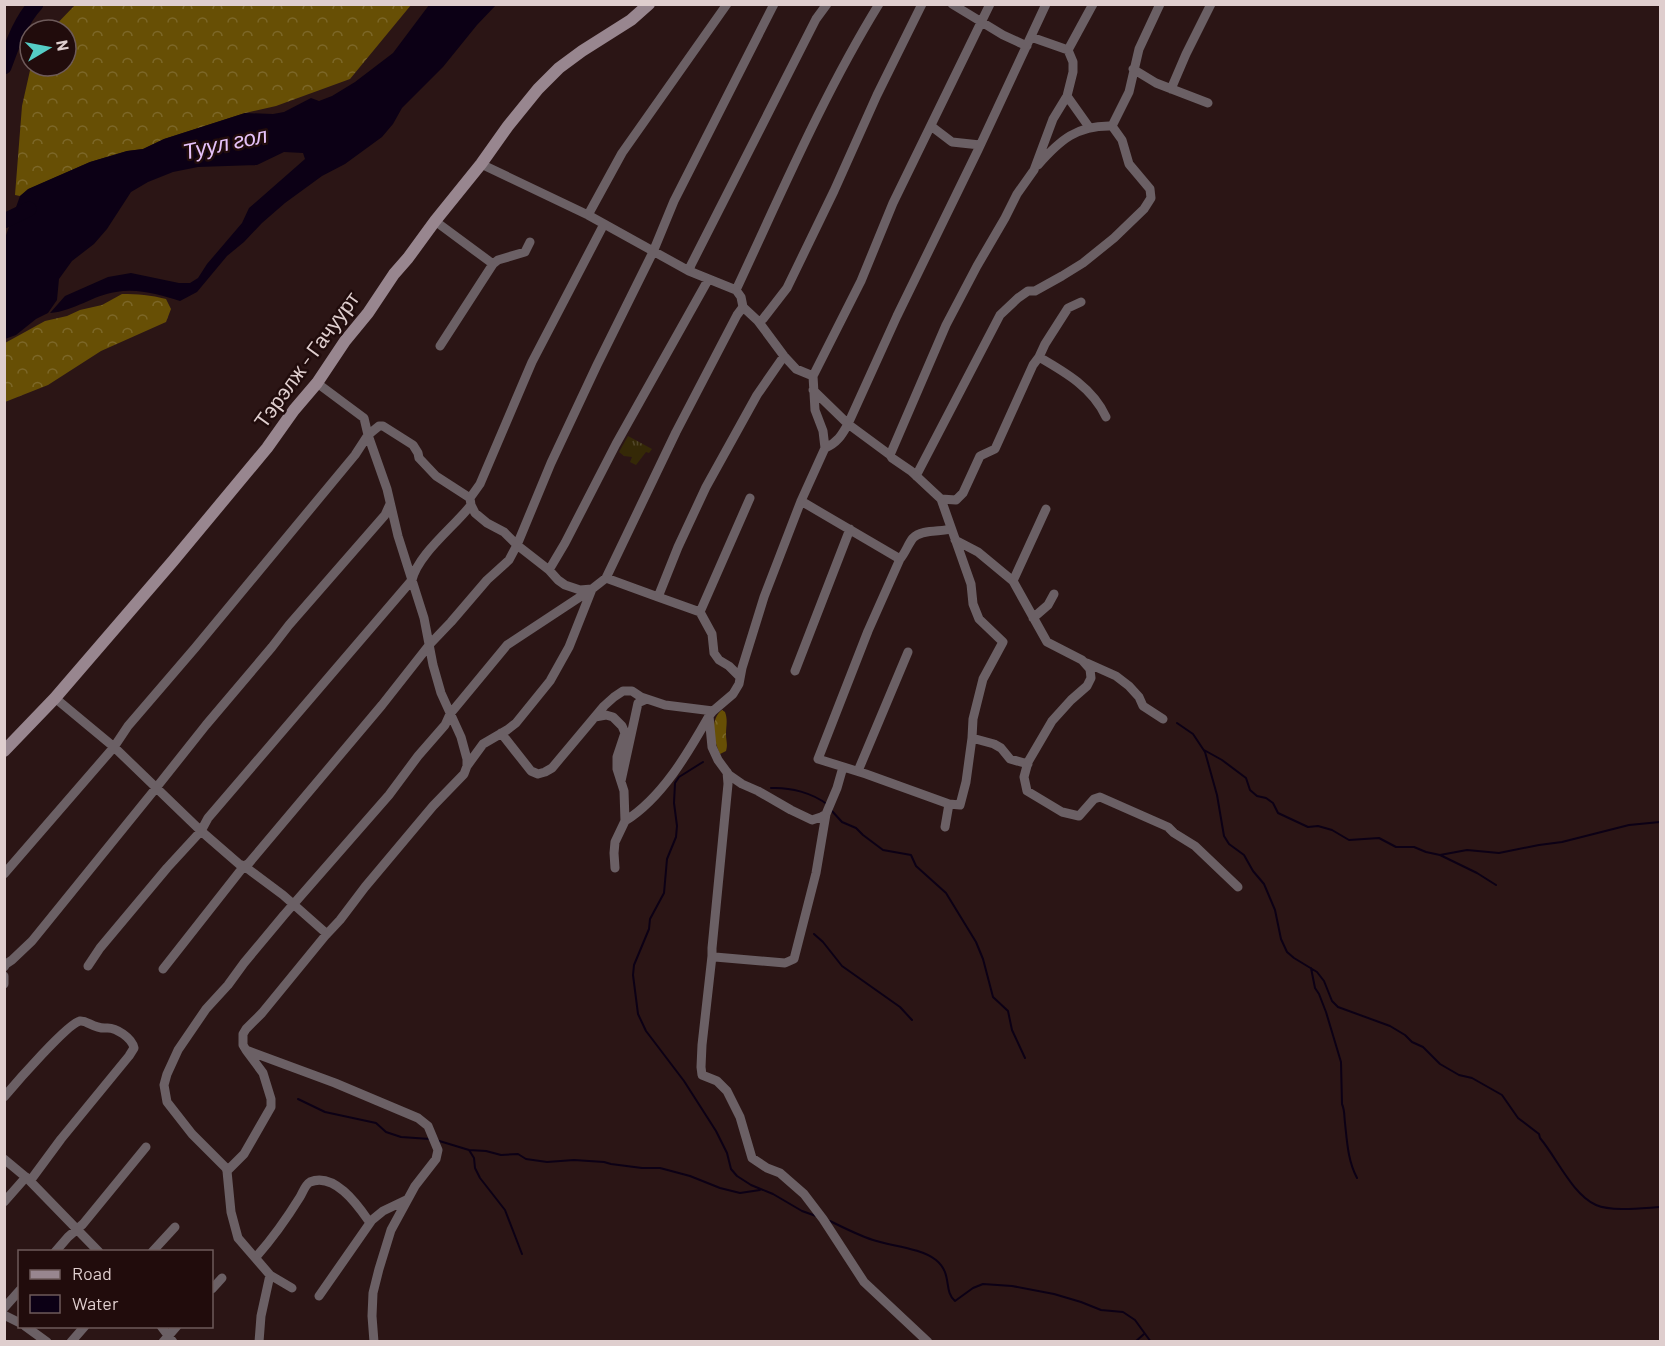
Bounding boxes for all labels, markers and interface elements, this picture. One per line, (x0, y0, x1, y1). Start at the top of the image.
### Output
north arrow (18, 18, 78, 78)
text: N (53, 38, 74, 52)
water label: Туул гол (180, 120, 270, 165)
street label: Тэрэлж - Гачуурт (248, 286, 364, 432)
legend (18, 1250, 213, 1328)
text: Road (72, 1262, 112, 1284)
text: Water (72, 1292, 119, 1314)

